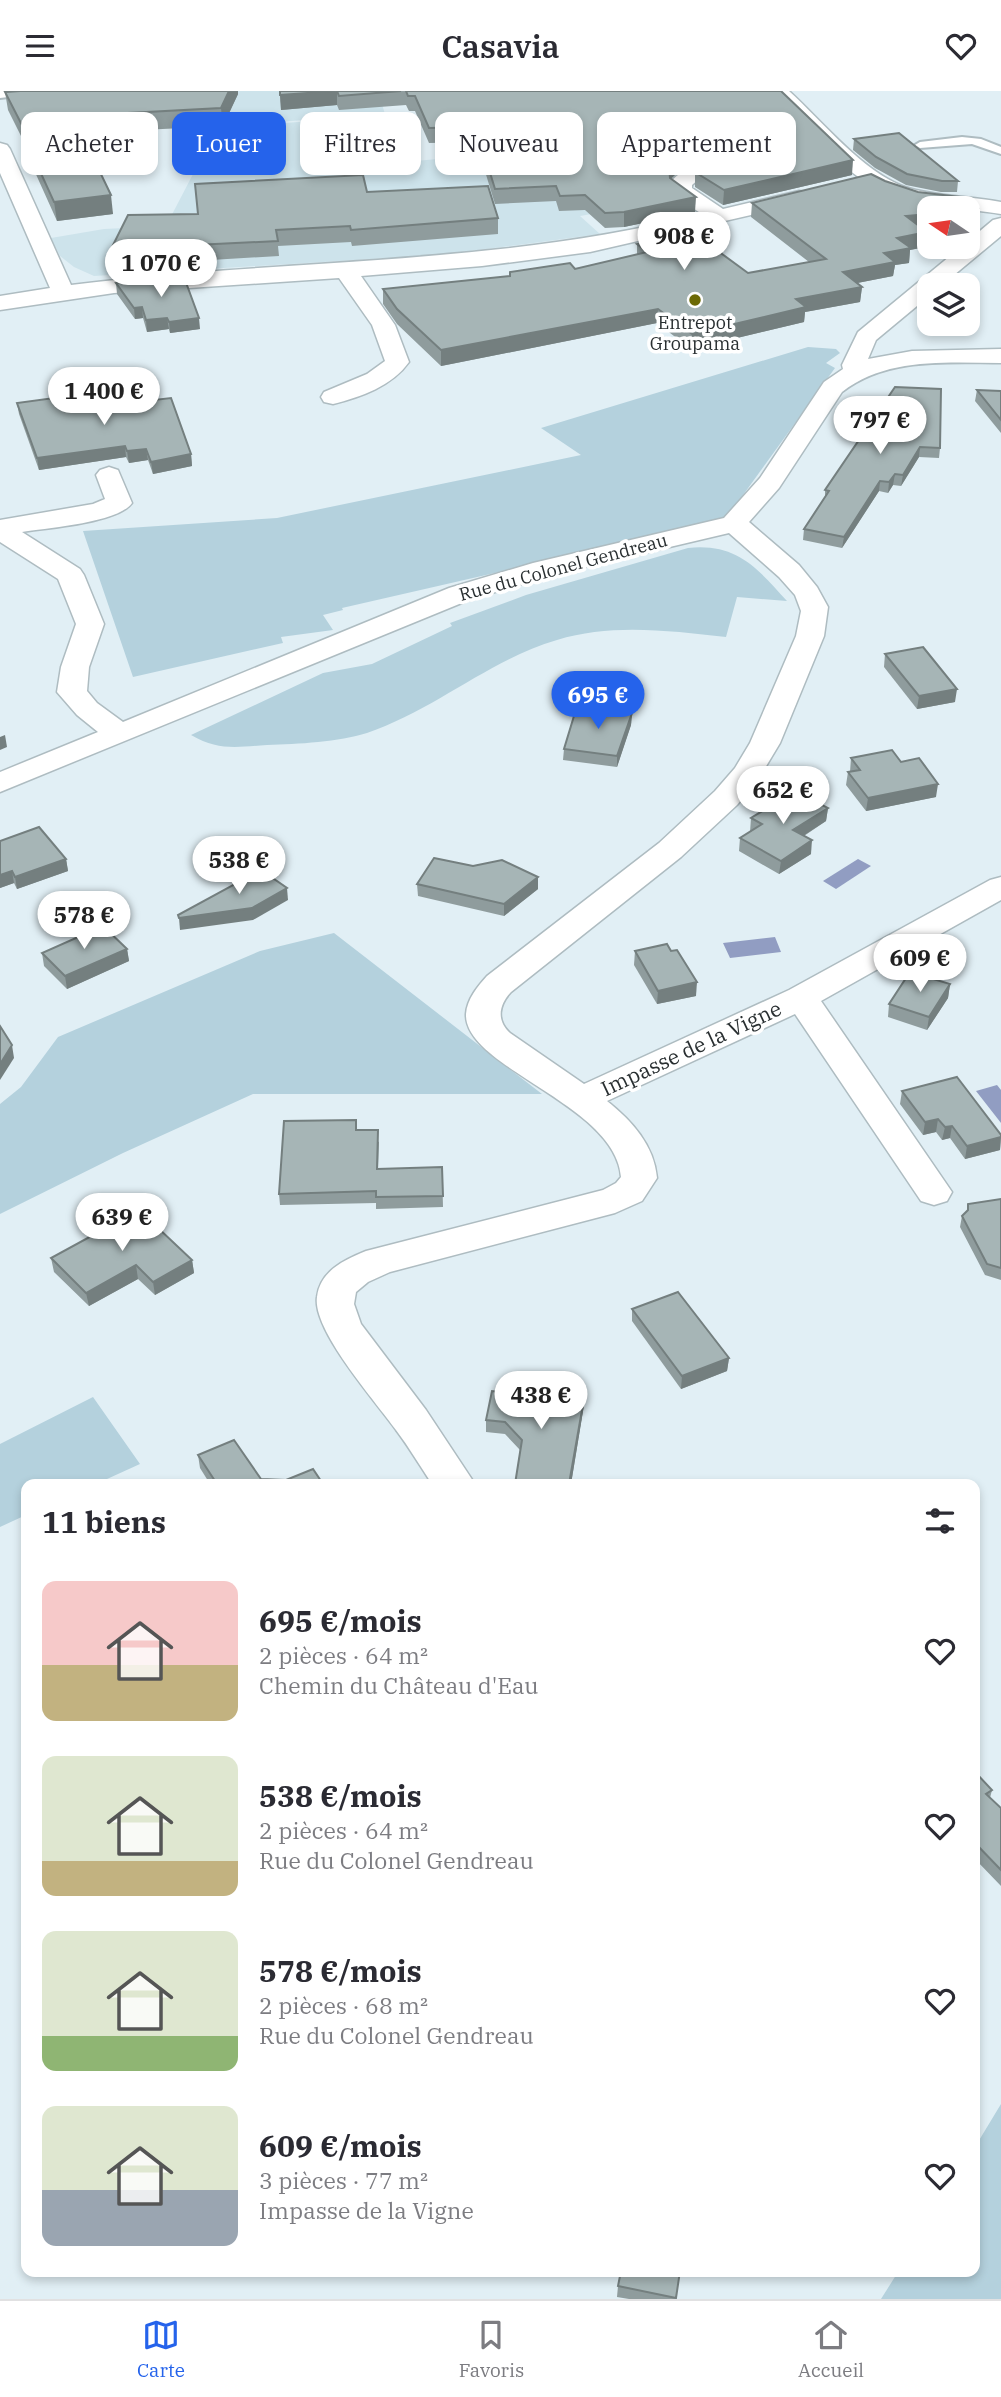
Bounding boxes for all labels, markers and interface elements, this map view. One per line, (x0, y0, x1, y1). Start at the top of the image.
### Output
text: Casavia (441, 25, 560, 67)
icon: menu (21, 27, 59, 65)
icon: heart (942, 27, 980, 65)
chip: Acheter (21, 112, 158, 175)
chip: Louer (172, 112, 286, 175)
chip: Filtres (300, 112, 421, 175)
chip: Nouveau (435, 112, 583, 175)
chip: Appartement (597, 112, 796, 175)
north arrow (917, 196, 980, 259)
map controls (917, 196, 980, 336)
pin: 908 € (635, 213, 733, 272)
text: 908 € (653, 220, 715, 250)
pin: 1 070 € (96, 239, 226, 299)
text: 1 070 € (121, 247, 201, 277)
button: layers (917, 273, 980, 336)
marker: Entrepot Groupama (687, 292, 703, 308)
place label: Entrepot Groupama (650, 311, 740, 355)
pin: 1 400 € (39, 367, 169, 427)
text: 1 400 € (64, 375, 144, 405)
pin: 797 € (831, 397, 929, 456)
text: 797 € (849, 404, 911, 434)
street label: Rue du Colonel Gendreau (456, 528, 670, 606)
pin: 695 € (549, 671, 647, 731)
text: 695 € (567, 679, 629, 709)
pin: 652 € (734, 767, 832, 826)
text: 652 € (752, 774, 814, 804)
pin: 538 € (190, 837, 288, 896)
text: 538 € (208, 844, 270, 874)
pin: 578 € (35, 891, 133, 951)
text: 578 € (53, 899, 115, 929)
pin: 609 € (871, 935, 969, 994)
text: 609 € (889, 942, 951, 972)
street label: Impasse de la Vigne (596, 994, 786, 1102)
pin: 639 € (73, 1193, 171, 1253)
text: 639 € (91, 1201, 153, 1231)
pin: 438 € (492, 1371, 590, 1431)
text: 438 € (510, 1379, 572, 1409)
text: 11 biens (42, 1502, 166, 1541)
icon: filters (921, 1502, 959, 1540)
text: 695 €/mois (259, 1601, 422, 1640)
icon: home (98, 1609, 182, 1693)
icon: heart (921, 1632, 959, 1670)
text: 2 pièces · 64 m² (259, 1640, 428, 1670)
text: Chemin du Château d'Eau (259, 1670, 539, 1700)
text: 538 €/mois (259, 1776, 422, 1815)
icon: home (98, 1784, 182, 1868)
icon: heart (921, 1807, 959, 1845)
text: 2 pièces · 64 m² (259, 1815, 428, 1845)
text: Rue du Colonel Gendreau (259, 1845, 534, 1875)
text: 578 €/mois (259, 1951, 422, 1990)
icon: home (98, 1959, 182, 2043)
icon: heart (921, 1982, 959, 2020)
text: 2 pièces · 68 m² (259, 1990, 428, 2020)
text: Rue du Colonel Gendreau (259, 2020, 534, 2050)
text: 609 €/mois (259, 2126, 422, 2165)
icon: home (98, 2134, 182, 2218)
icon: heart (921, 2157, 959, 2195)
text: 3 pièces · 77 m² (259, 2165, 428, 2195)
text: Impasse de la Vigne (259, 2195, 474, 2225)
tab: Carte (137, 2316, 185, 2382)
tab: Favoris (459, 2316, 524, 2382)
tab: Accueil (798, 2316, 864, 2382)

